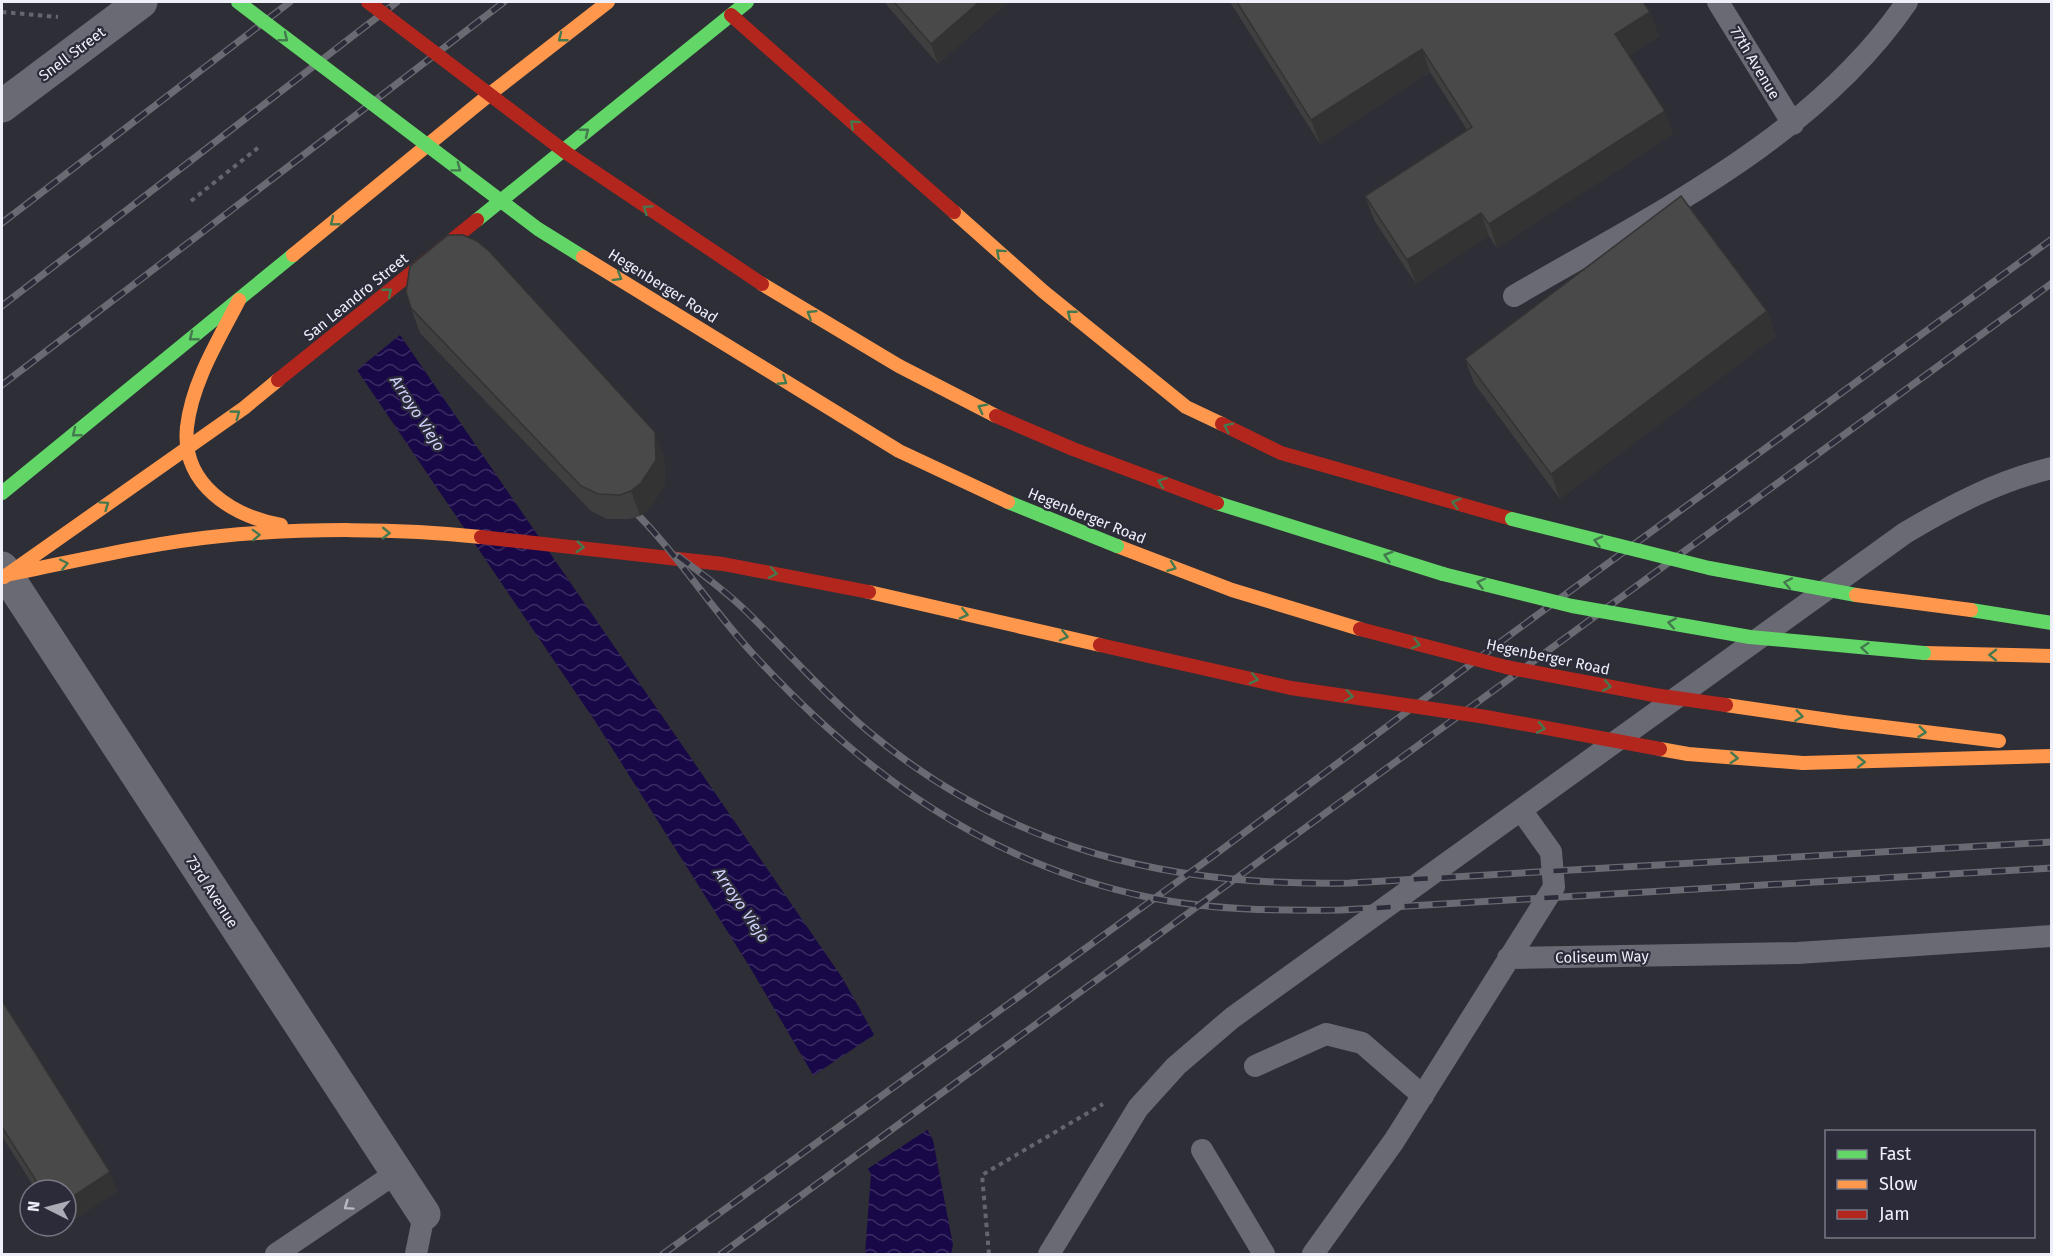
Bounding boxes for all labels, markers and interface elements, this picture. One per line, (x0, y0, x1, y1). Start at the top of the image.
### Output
street label: Snell Street (35, 23, 109, 85)
street label: 77th Avenue (1726, 24, 1784, 102)
one-way arrow (558, 30, 569, 41)
one-way arrow (277, 31, 288, 42)
one-way arrow (850, 120, 861, 131)
one-way arrow (579, 128, 590, 139)
one-way arrow (450, 161, 461, 172)
one-way arrow (642, 205, 653, 216)
one-way arrow (330, 215, 341, 226)
street label: Hegenberger Road (605, 245, 721, 327)
street label: San Leandro Street (300, 249, 412, 345)
one-way arrow (996, 249, 1007, 260)
one-way arrow (612, 270, 622, 282)
one-way arrow (381, 289, 392, 300)
one-way arrow (807, 310, 817, 322)
one-way arrow (1067, 310, 1078, 321)
one-way arrow (189, 330, 200, 341)
water label: Arroyo Viejo (386, 371, 449, 455)
one-way arrow (776, 374, 787, 385)
one-way arrow (977, 404, 988, 415)
one-way arrow (229, 410, 240, 421)
one-way arrow (1224, 423, 1235, 435)
one-way arrow (72, 425, 83, 436)
one-way arrow (1157, 477, 1168, 489)
street label: Hegenberger Road (1025, 484, 1149, 548)
one-way arrow (1451, 498, 1462, 510)
one-way arrow (99, 501, 110, 512)
one-way arrow (381, 527, 390, 539)
one-way arrow (252, 528, 261, 541)
one-way arrow (1593, 535, 1603, 548)
one-way arrow (576, 540, 585, 553)
one-way arrow (1383, 551, 1393, 563)
one-way arrow (58, 558, 68, 571)
one-way arrow (1166, 560, 1177, 572)
one-way arrow (768, 566, 778, 579)
one-way arrow (1783, 577, 1793, 590)
one-way arrow (1476, 578, 1486, 591)
one-way arrow (959, 607, 969, 620)
one-way arrow (1667, 617, 1677, 630)
one-way arrow (1058, 629, 1068, 642)
street label: Hegenberger Road (1485, 635, 1611, 679)
one-way arrow (1411, 636, 1421, 649)
one-way arrow (1861, 642, 1870, 655)
one-way arrow (1989, 649, 1998, 661)
one-way arrow (1248, 672, 1258, 685)
one-way arrow (1601, 679, 1611, 692)
one-way arrow (1344, 690, 1353, 702)
one-way arrow (1795, 709, 1804, 721)
one-way arrow (1536, 721, 1546, 734)
one-way arrow (1917, 726, 1926, 738)
one-way arrow (1729, 751, 1738, 764)
one-way arrow (1857, 756, 1866, 768)
street label: 73rd Avenue (182, 853, 242, 931)
water label: Arroyo Viejo (709, 863, 774, 946)
street label: Coliseum Way (1555, 947, 1650, 967)
legend (1825, 1130, 2035, 1238)
text: Fast (1879, 1143, 1912, 1165)
text: Slow (1879, 1173, 1918, 1195)
north arrow (18, 1178, 78, 1238)
one-way arrow (344, 1199, 355, 1210)
text: N (24, 1200, 44, 1213)
text: Jam (1879, 1203, 1910, 1225)

